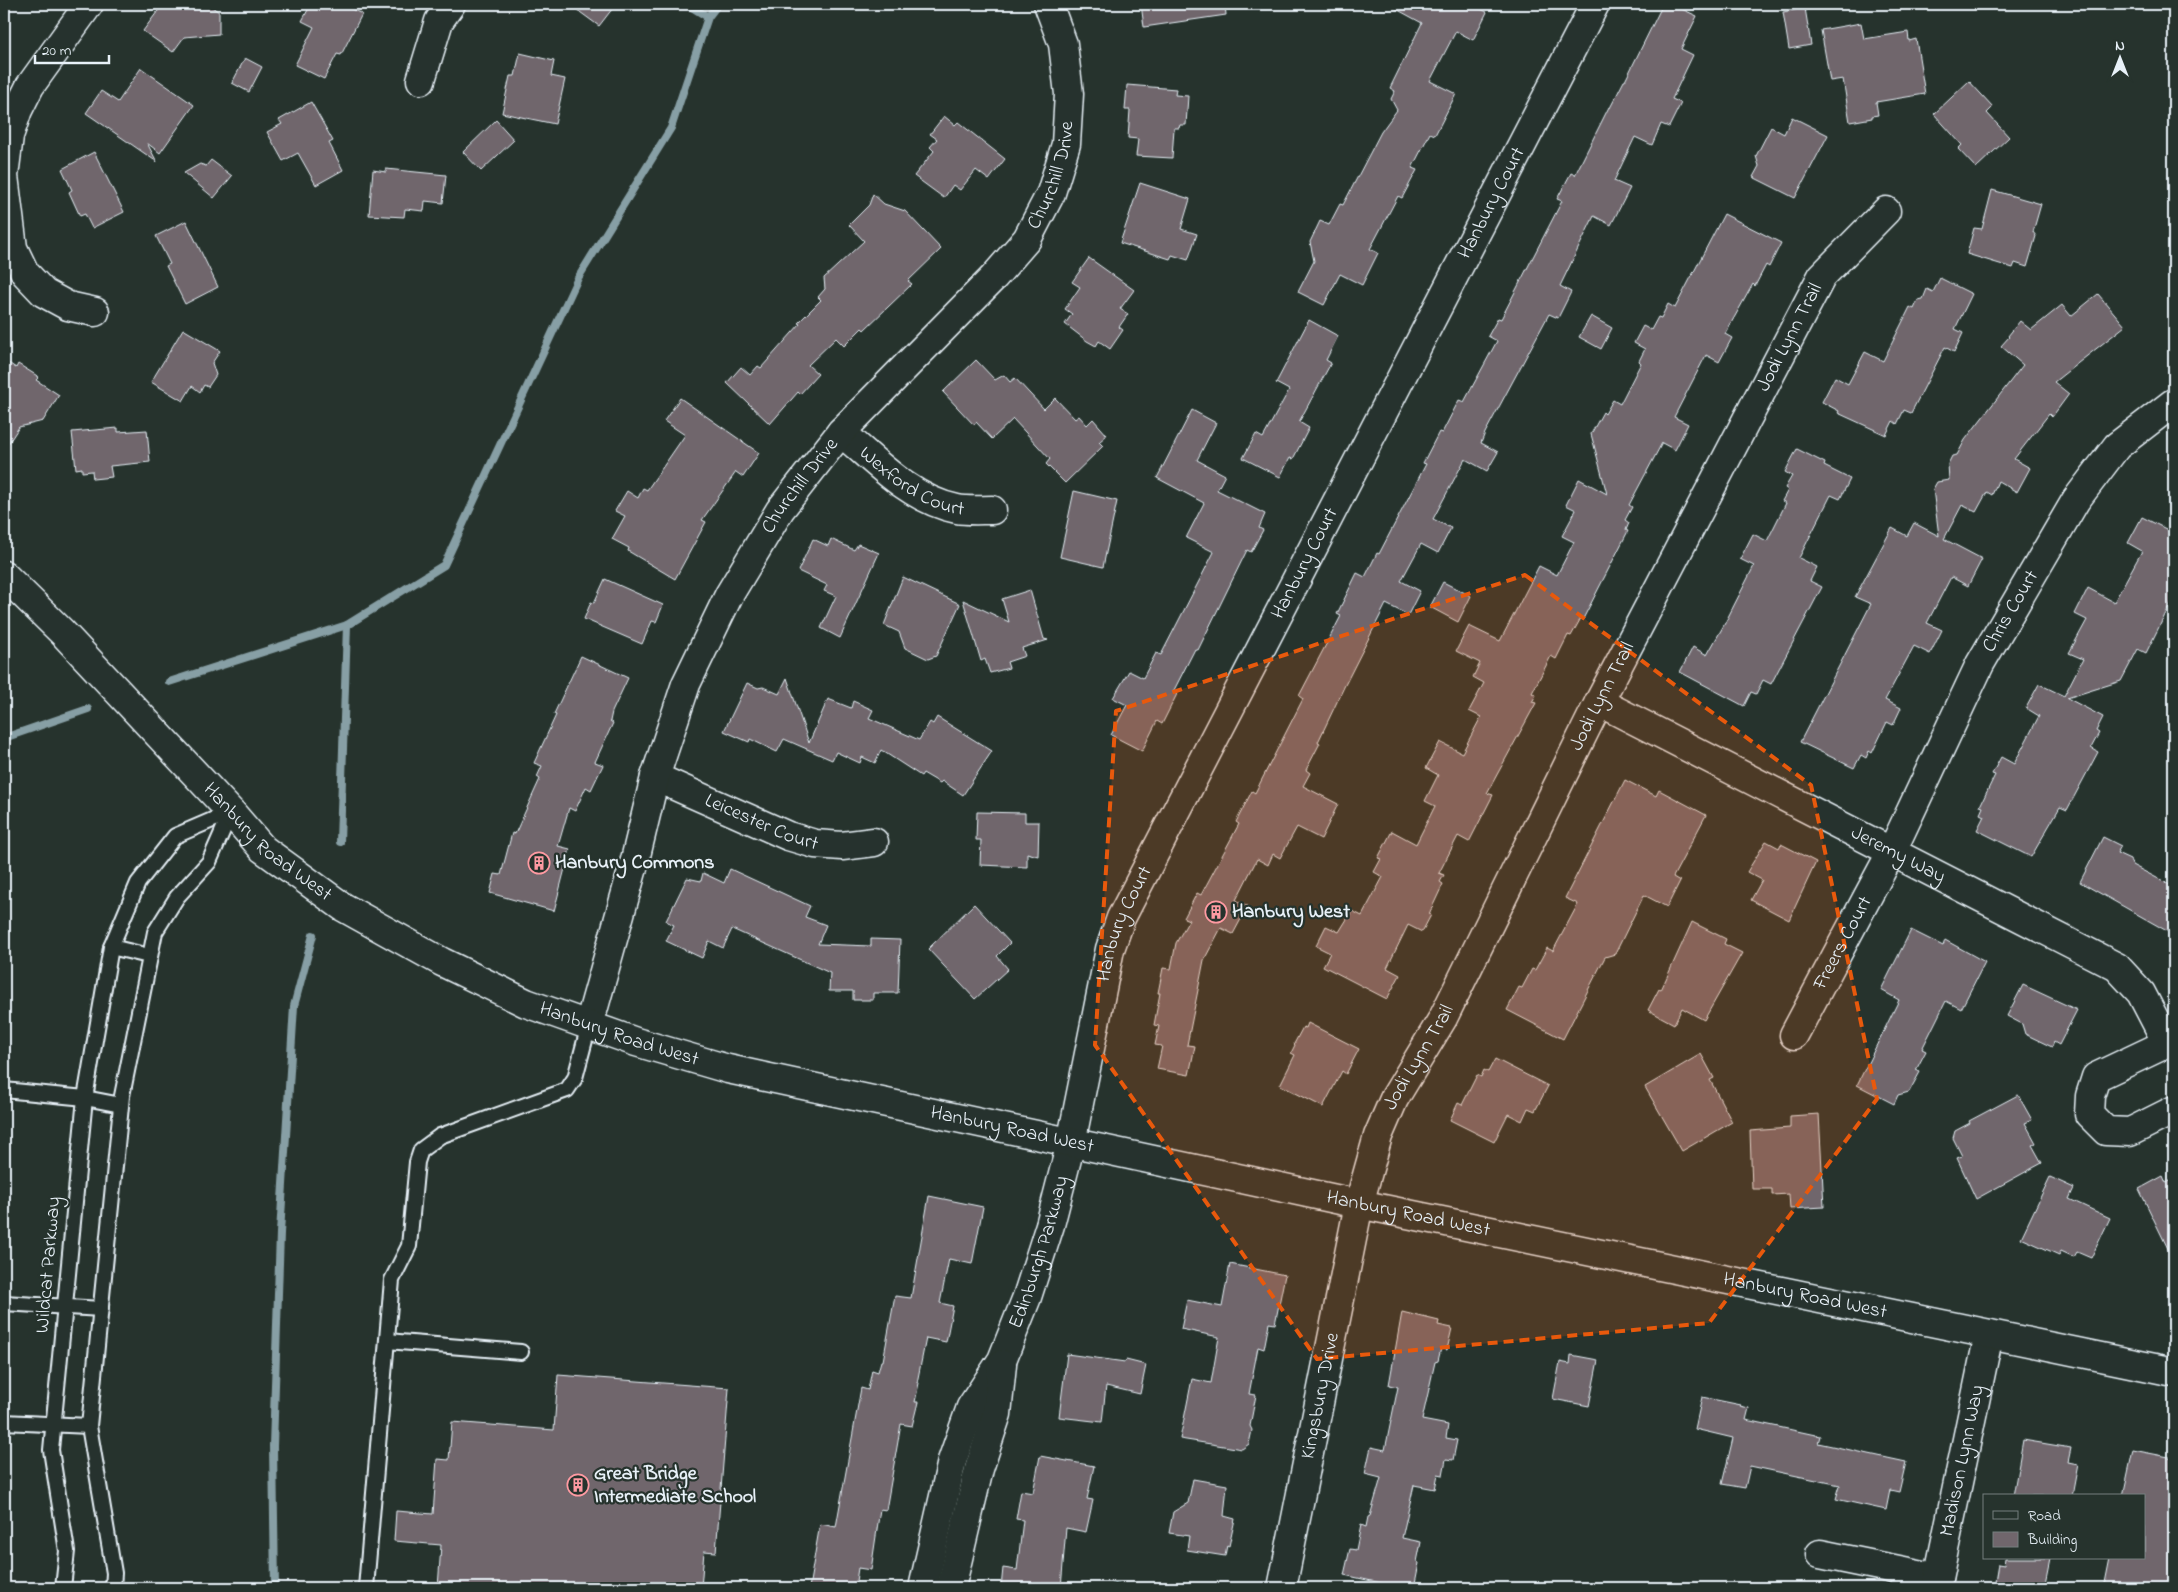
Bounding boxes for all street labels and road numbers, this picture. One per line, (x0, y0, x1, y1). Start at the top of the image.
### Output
street label: Churchill Drive (1020, 120, 1082, 235)
street label: Hanbury Court (1451, 142, 1533, 264)
street label: Jodi Lynn Trail (1749, 278, 1830, 397)
street label: Churchill Drive (754, 432, 846, 539)
street label: Wexford Court (852, 440, 966, 524)
street label: Hanbury Court (1264, 502, 1346, 624)
street label: Chris Court (1975, 565, 2046, 658)
street label: Jodi Lynn Trail (1563, 637, 1642, 756)
street label: Hanbury Road West (196, 776, 338, 909)
street label: Leicester Court (700, 786, 822, 859)
street label: Jeremy Way (1846, 819, 1951, 891)
street label: Hanbury Court (1089, 861, 1160, 984)
street label: Freers Court (1805, 891, 1880, 996)
street label: Hanbury Road West (535, 994, 703, 1074)
street label: Jodi Lynn Trail (1376, 1000, 1462, 1115)
street label: Hanbury Road West (928, 1098, 1097, 1161)
street label: Edinburgh Parkway (1001, 1173, 1077, 1333)
street label: Hanbury Road West (1324, 1183, 1493, 1245)
street label: Wildcat Parkway (29, 1195, 69, 1335)
street label: Hanbury Road West (1721, 1265, 1890, 1327)
street label: Kingsbury Drive (1294, 1330, 1347, 1462)
street label: Madison Lynn Way (1933, 1382, 1992, 1539)

